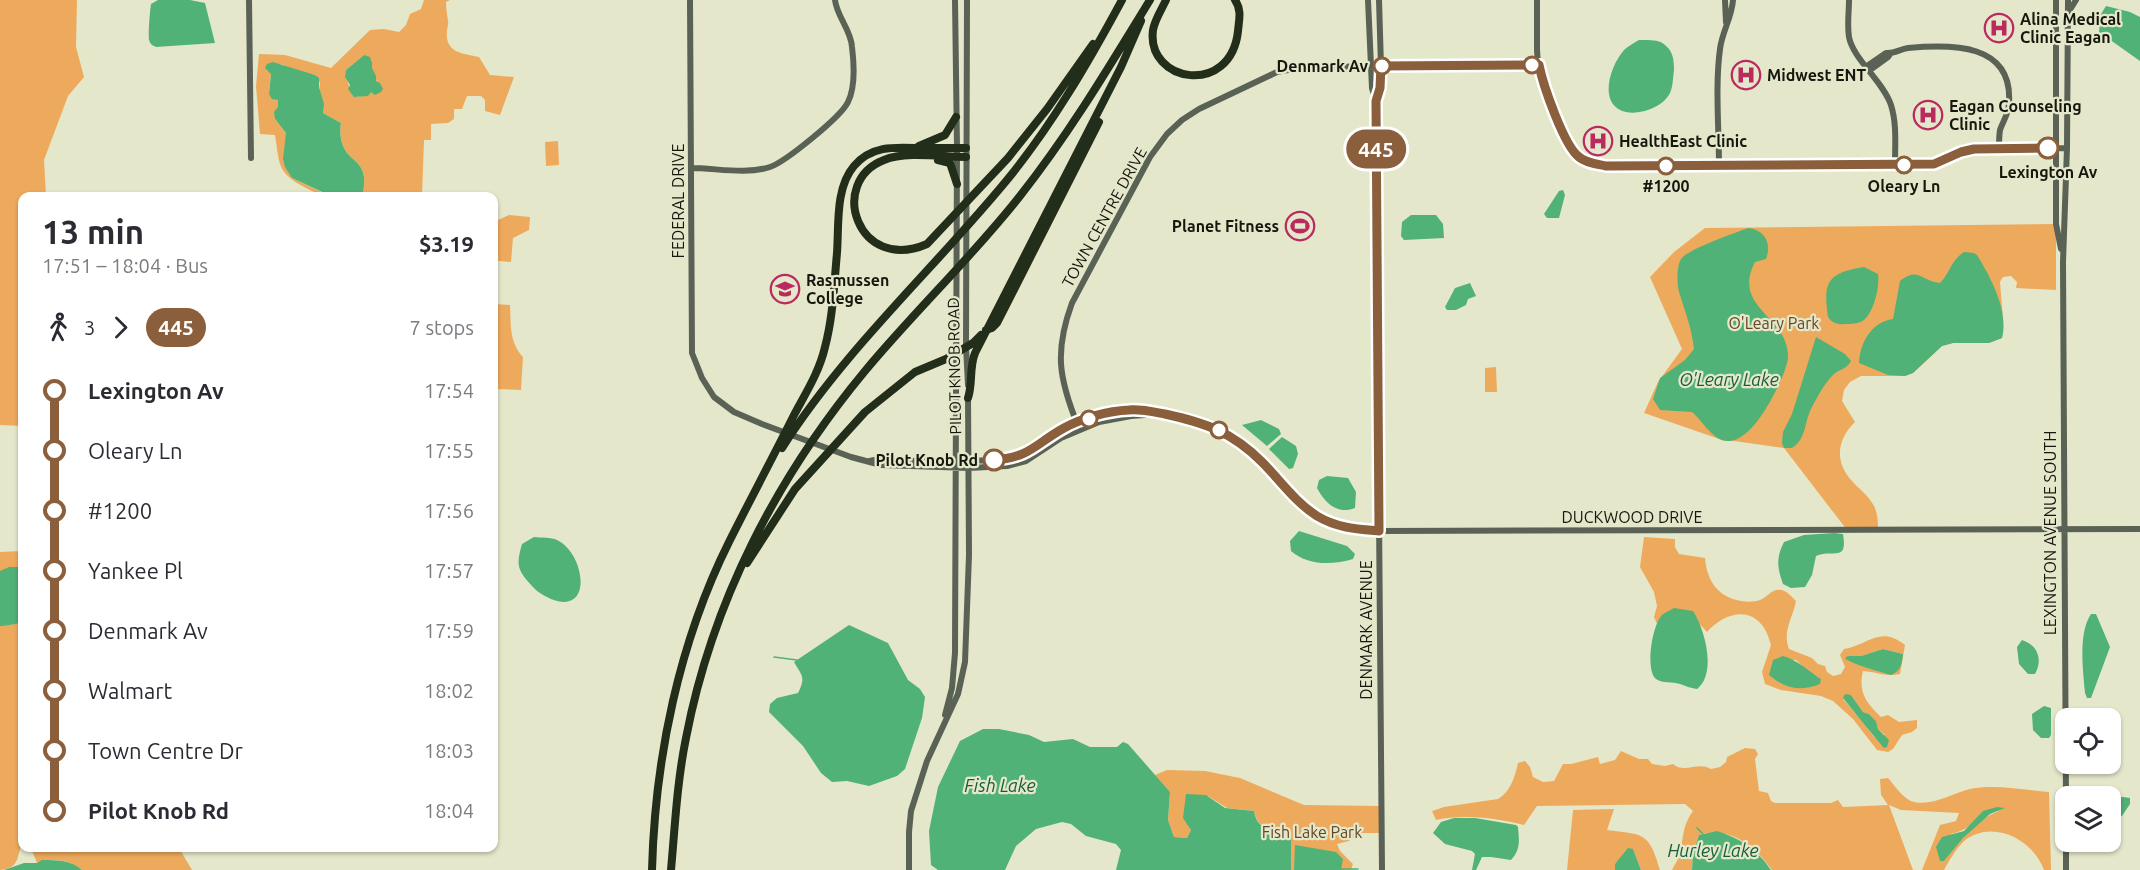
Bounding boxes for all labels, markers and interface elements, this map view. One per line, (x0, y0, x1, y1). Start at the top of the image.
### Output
place label: Alina Medical Clinic Eagan (2020, 10, 2121, 46)
hospital icon: Alina Medical Clinic Eagan (1983, 12, 2015, 44)
unlabelled marker (1523, 56, 1541, 74)
place label: Denmark Av (1277, 57, 1368, 75)
marker: Denmark Av (1373, 57, 1391, 75)
hospital icon: Midwest ENT (1730, 59, 1762, 91)
place label: Midwest ENT (1767, 66, 1867, 84)
place label: Eagan Counseling Clinic (1949, 97, 2082, 133)
hospital icon: Eagan Counseling Clinic (1912, 99, 1944, 131)
hospital icon: HealthEast Clinic (1582, 125, 1614, 157)
line badge: 445 (1342, 130, 1410, 168)
place label: HealthEast Clinic (1619, 132, 1747, 150)
text: 445 (1358, 137, 1394, 161)
marker: Lexington Av (2037, 137, 2059, 159)
street label: FEDERAL DRIVE (669, 144, 687, 258)
street label: TOWN CENTRE DRIVE (1058, 144, 1150, 290)
marker: Oleary Ln (1895, 156, 1913, 174)
marker: #1200 (1657, 157, 1675, 175)
place label: Lexington Av (1999, 163, 2098, 181)
place label: #1200 (1642, 177, 1690, 195)
place label: Oleary Ln (1868, 177, 1940, 195)
sports icon: Planet Fitness (1284, 210, 1316, 242)
text: 13 min (42, 213, 144, 250)
place label: Planet Fitness (1172, 217, 1279, 235)
text: $3.19 (419, 231, 474, 256)
text: 17:51 – 18:04 · Bus (42, 254, 208, 277)
place label: Rasmussen College (806, 271, 889, 307)
school or university icon: Rasmussen College (769, 273, 801, 305)
street label: PILOT KNOB ROAD (944, 297, 964, 435)
icon: walk (42, 311, 75, 344)
icon: forward (104, 311, 137, 344)
park label: O'Leary Park (1729, 314, 1819, 332)
text: 445 (158, 315, 194, 339)
text: 3 (84, 316, 95, 339)
text: 7 stops (410, 316, 474, 339)
water label: O'Leary Lake (1679, 369, 1779, 389)
text: Lexington Av (88, 378, 224, 403)
text: 17:54 (424, 379, 474, 402)
unlabelled marker (1080, 410, 1098, 428)
unlabelled marker (1210, 421, 1228, 439)
street label: LEXINGTON AVENUE SOUTH (2041, 431, 2059, 635)
text: Oleary Ln (88, 438, 183, 463)
text: 17:55 (424, 439, 474, 462)
marker: Pilot Knob Rd (983, 449, 1005, 471)
place label: Pilot Knob Rd (875, 451, 978, 469)
text: #1200 (88, 498, 152, 523)
text: 17:56 (424, 499, 474, 522)
street label: DUCKWOOD DRIVE (1561, 508, 1703, 526)
text: Yankee Pl (88, 558, 183, 583)
text: 17:57 (424, 559, 474, 582)
street label: DENMARK AVENUE (1357, 560, 1375, 700)
text: Denmark Av (88, 618, 208, 643)
text: 17:59 (424, 619, 474, 642)
text: Walmart (88, 678, 172, 703)
text: 18:02 (424, 679, 474, 702)
map controls (2055, 708, 2121, 852)
button: locate (2055, 708, 2121, 774)
text: Town Centre Dr (88, 738, 243, 763)
text: 18:03 (424, 739, 474, 762)
water label: Fish Lake (964, 775, 1036, 795)
button: layers (2055, 786, 2121, 852)
text: Pilot Knob Rd (88, 798, 229, 823)
text: 18:04 (424, 799, 474, 822)
park label: Fish Lake Park (1262, 823, 1362, 841)
water label: Hurley Lake (1667, 840, 1759, 860)

